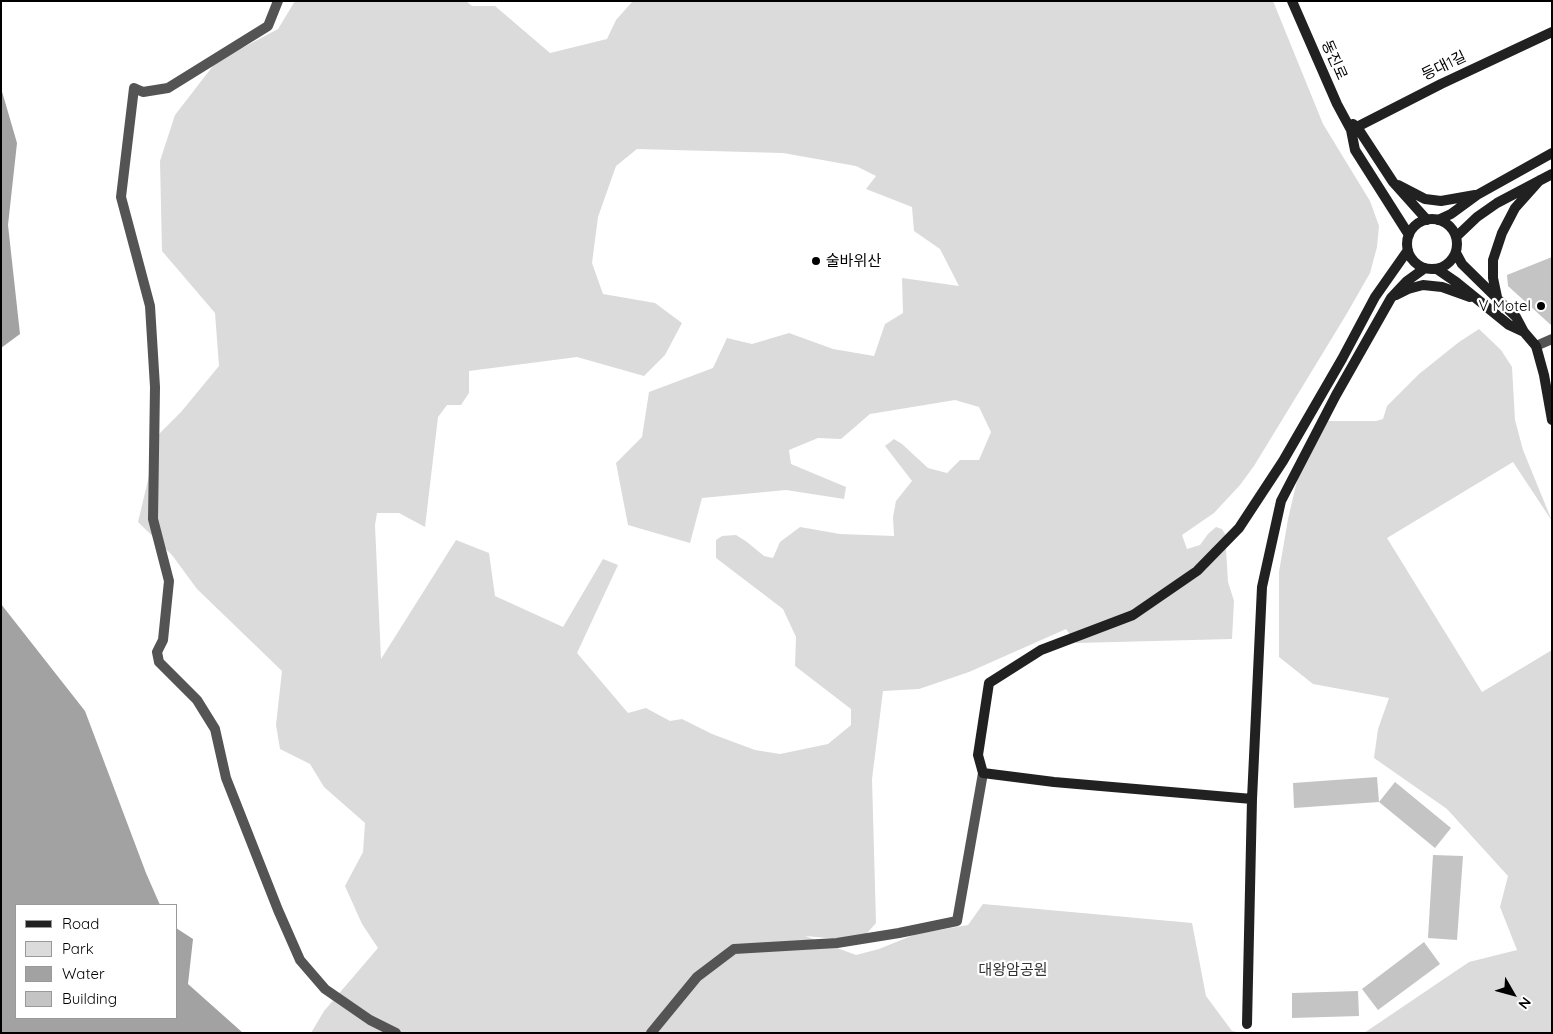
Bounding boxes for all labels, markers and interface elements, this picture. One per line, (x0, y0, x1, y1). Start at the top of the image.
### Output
street label: 동진로 (1317, 37, 1351, 83)
street label: 등대1길 (1419, 48, 1469, 84)
place label: 술바위산 (826, 252, 881, 270)
marker: 술바위산 (810, 255, 822, 267)
place label: V Motel (1479, 297, 1531, 315)
marker: V Motel (1535, 300, 1547, 312)
legend (15, 904, 178, 1019)
text: Road (62, 914, 99, 933)
text: Park (62, 939, 94, 958)
park label: 대왕암공원 (979, 961, 1047, 979)
text: Water (62, 964, 105, 983)
north arrow (1488, 969, 1538, 1019)
text: Building (62, 989, 117, 1008)
text: N (1515, 994, 1535, 1013)

